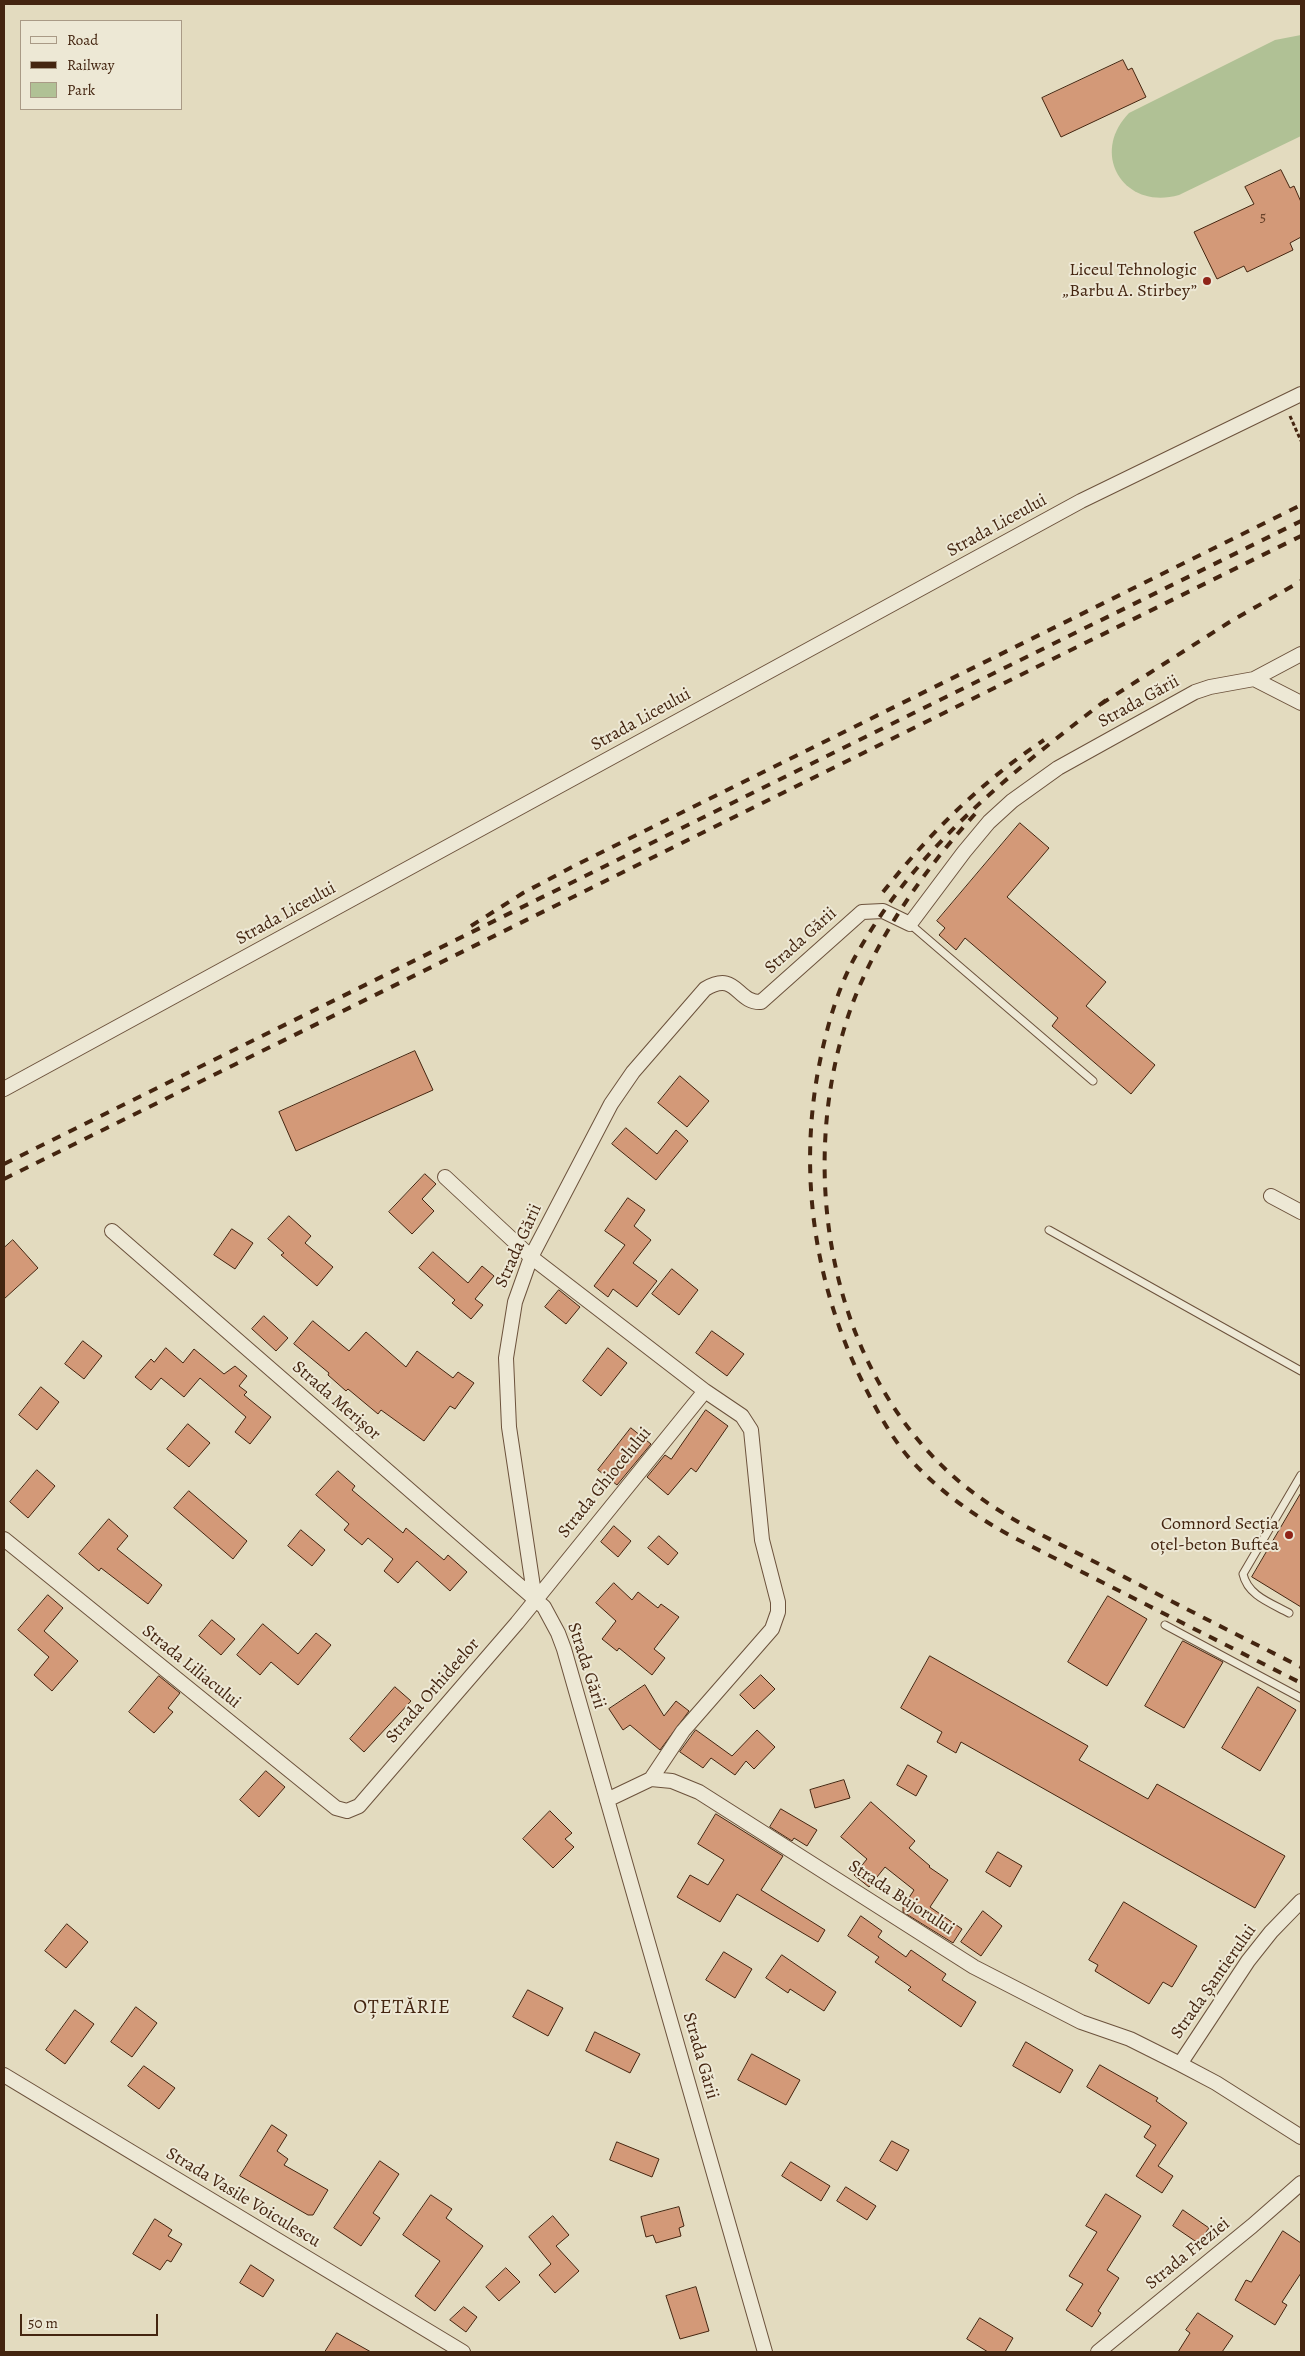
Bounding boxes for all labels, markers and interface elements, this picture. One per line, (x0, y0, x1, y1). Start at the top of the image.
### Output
legend (20, 20, 182, 110)
text: Road (67, 30, 98, 50)
text: Railway (67, 55, 114, 75)
text: Park (67, 80, 95, 100)
house number: 5 (1260, 209, 1266, 227)
place label: Liceul Tehnologic „Barbu A. Stirbey” (1062, 260, 1197, 302)
marker: Liceul Tehnologic „Barbu A. Stirbey” (1201, 275, 1213, 287)
street label: Strada Liceului (943, 490, 1051, 562)
street label: Strada Gării (1095, 671, 1183, 733)
street label: Strada Liceului (587, 684, 695, 756)
street label: Strada Liceului (232, 878, 340, 950)
street label: Strada Gării (761, 903, 841, 979)
street label: Strada Gării (491, 1201, 547, 1291)
street label: Strada Merișor (287, 1357, 385, 1445)
street label: Strada Ghiocelului (554, 1423, 656, 1543)
place label: Comnord Secția oțel-beton Buftea (1151, 1514, 1279, 1556)
marker: Comnord Secția oțel-beton Buftea (1283, 1529, 1295, 1541)
street label: Strada Gării (562, 1620, 610, 1712)
street label: Strada Liliacului (137, 1621, 245, 1713)
street label: Strada Orhideelor (381, 1634, 485, 1748)
street label: Strada Bujorului (844, 1856, 958, 1940)
street label: Strada Șantierului (1167, 1921, 1261, 2043)
district label: OȚETĂRIE (352, 1996, 452, 2020)
street label: Strada Gării (677, 2010, 723, 2102)
street label: Strada Vasile Voiculescu (162, 2143, 324, 2253)
street label: Strada Freziei (1141, 2213, 1235, 2295)
scale bar (22, 2304, 160, 2336)
text: 50 m (28, 2313, 58, 2333)

